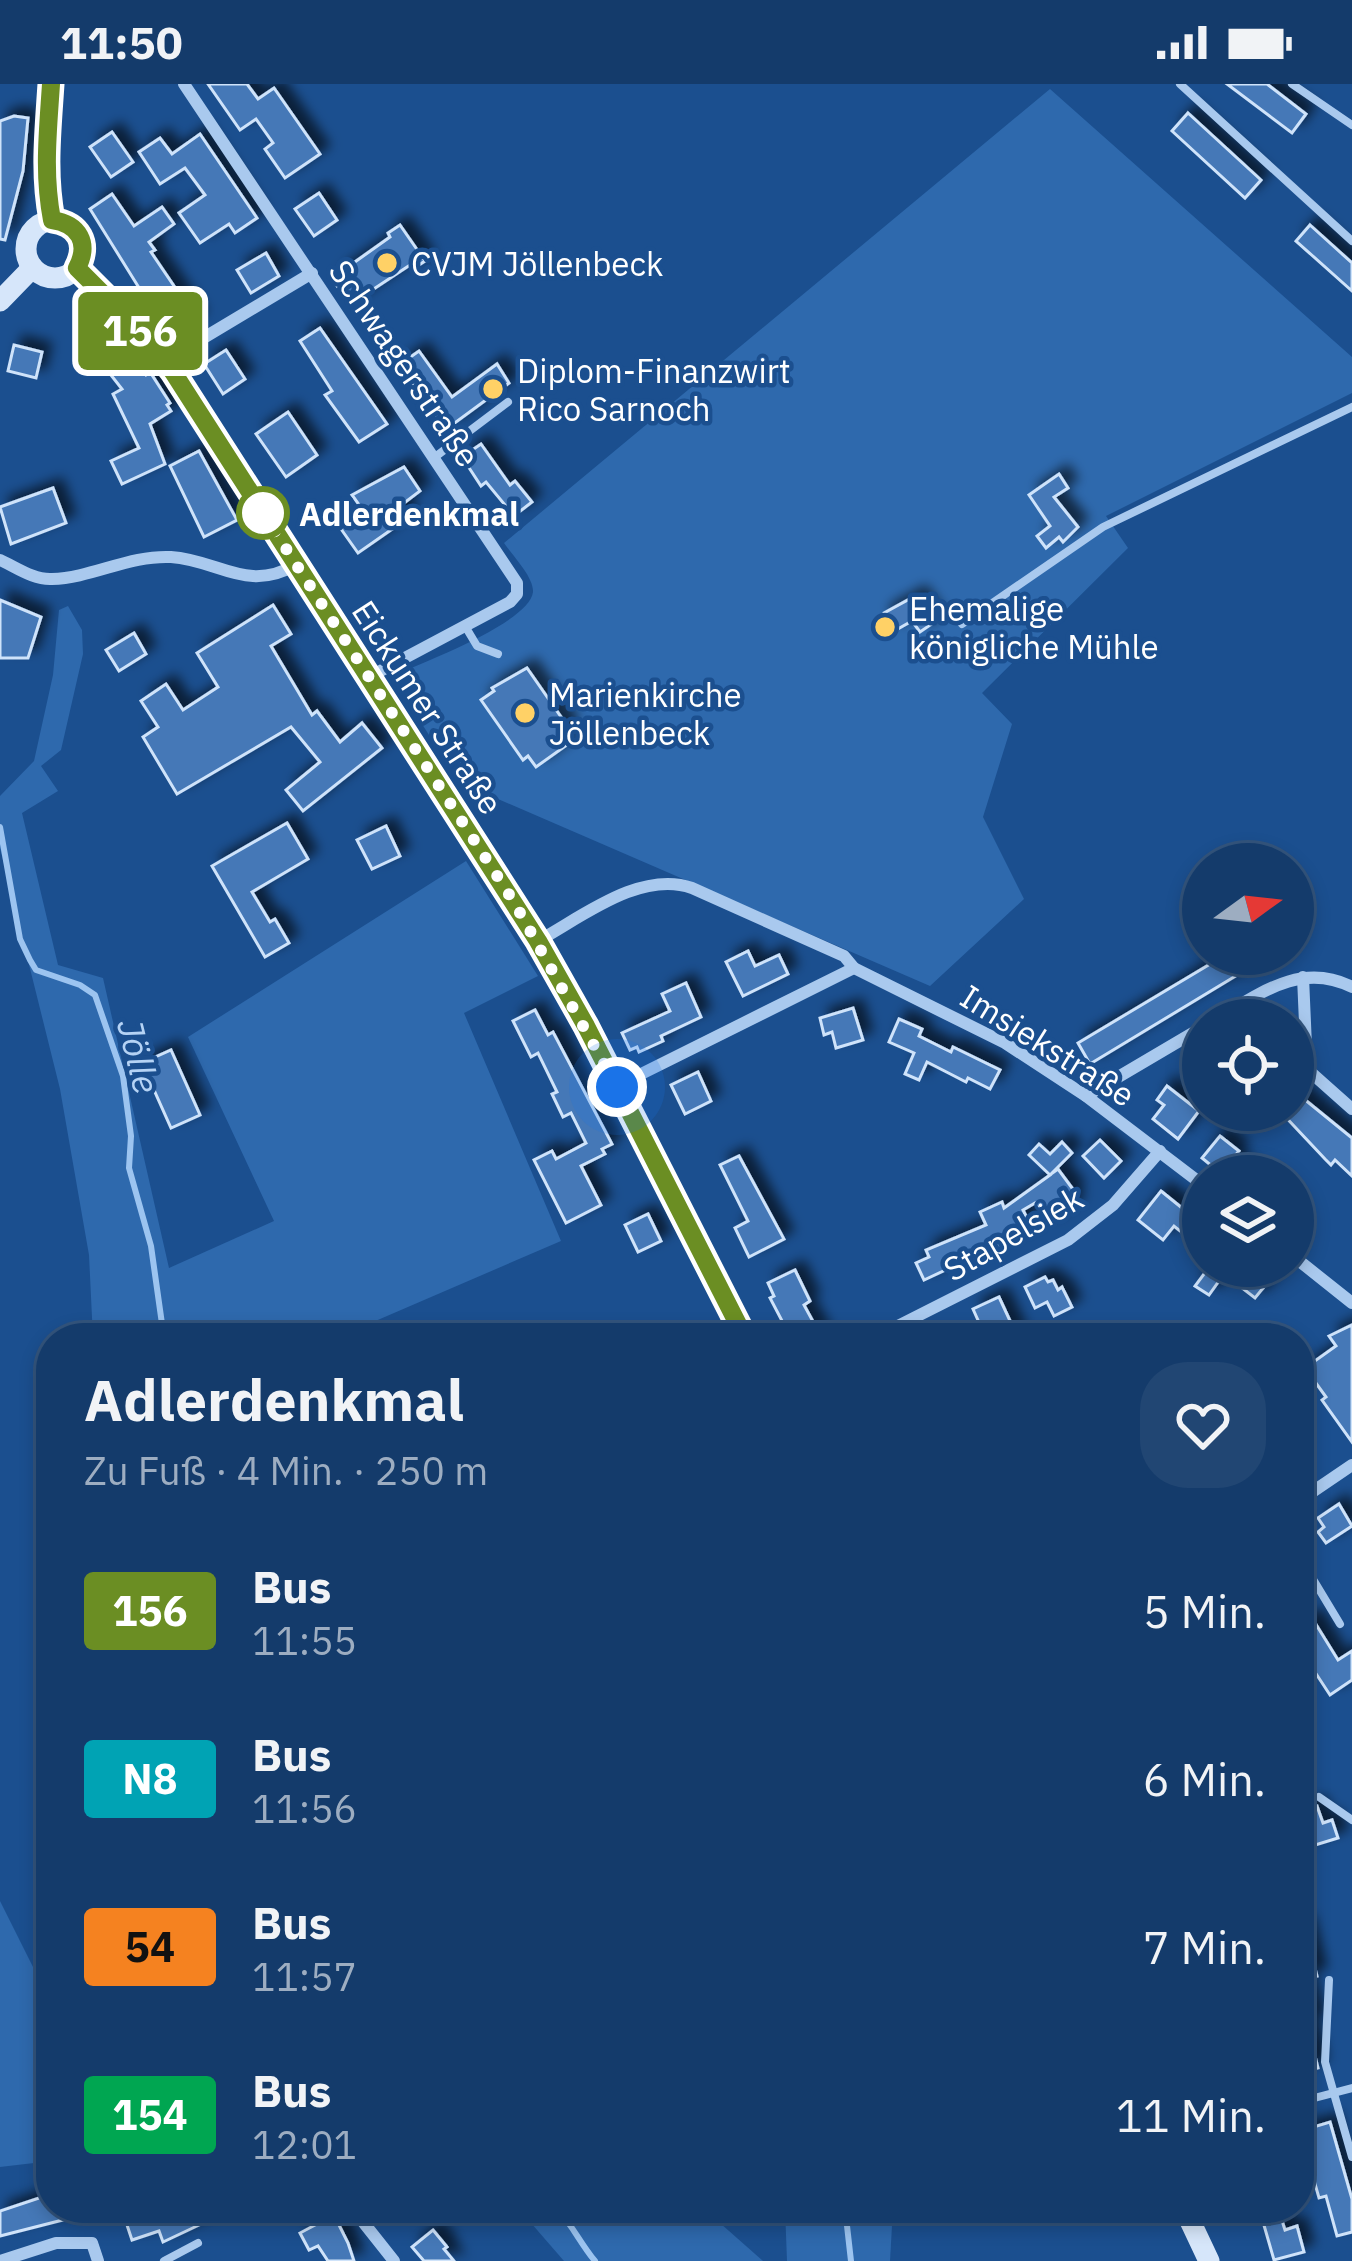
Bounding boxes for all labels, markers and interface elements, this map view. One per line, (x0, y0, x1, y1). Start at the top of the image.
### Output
text: 11:50 (60, 13, 183, 71)
place label: CVJM Jöllenbeck (411, 242, 663, 285)
marker: CVJM Jöllenbeck (374, 250, 400, 276)
street label: Schwagerstraße (320, 251, 490, 475)
line badge: 156 (71, 292, 209, 370)
text: 156 (102, 303, 178, 358)
place label: Diplom-Finanzwirt Rico Sarnoch (517, 349, 791, 430)
marker: Diplom-Finanzwirt Rico Sarnoch (480, 376, 506, 402)
marker: Adlerdenkmal (238, 488, 288, 538)
place label: Adlerdenkmal (299, 492, 519, 535)
place label: Ehemalige königliche Mühle (909, 587, 1159, 668)
street label: Eickumer Straße (343, 592, 513, 822)
marker: Ehemalige königliche Mühle (872, 614, 898, 640)
place label: Marienkirche Jöllenbeck (549, 673, 742, 754)
marker: Marienkirche Jöllenbeck (512, 700, 538, 726)
north arrow (1182, 843, 1314, 975)
map controls (1182, 843, 1314, 1287)
street label: Imsiekstraße (953, 974, 1143, 1116)
button: locate (1182, 999, 1314, 1131)
water label: Jölle (107, 1014, 171, 1098)
your location (587, 1057, 647, 1117)
button: layers (1182, 1155, 1314, 1287)
street label: Stapelsiek (935, 1176, 1091, 1290)
button: heart (1140, 1362, 1266, 1488)
text: Adlerdenkmal (84, 1363, 464, 1437)
text: Zu Fuß · 4 Min. · 250 m (84, 1445, 488, 1496)
text: Bus (252, 1557, 332, 1615)
text: 5 Min. (1143, 1582, 1266, 1640)
text: 156 (112, 1583, 188, 1638)
text: 11:55 (252, 1615, 357, 1666)
text: Bus (252, 1725, 332, 1783)
text: 6 Min. (1143, 1750, 1266, 1808)
text: N8 (122, 1751, 178, 1806)
text: 11:56 (252, 1783, 357, 1834)
text: Bus (252, 1893, 332, 1951)
text: 7 Min. (1143, 1918, 1266, 1976)
text: 54 (125, 1919, 175, 1974)
text: 11:57 (252, 1951, 357, 2002)
text: Bus (252, 2061, 332, 2119)
text: 11 Min. (1116, 2086, 1266, 2144)
text: 154 (112, 2087, 188, 2142)
text: 12:01 (252, 2119, 357, 2170)

